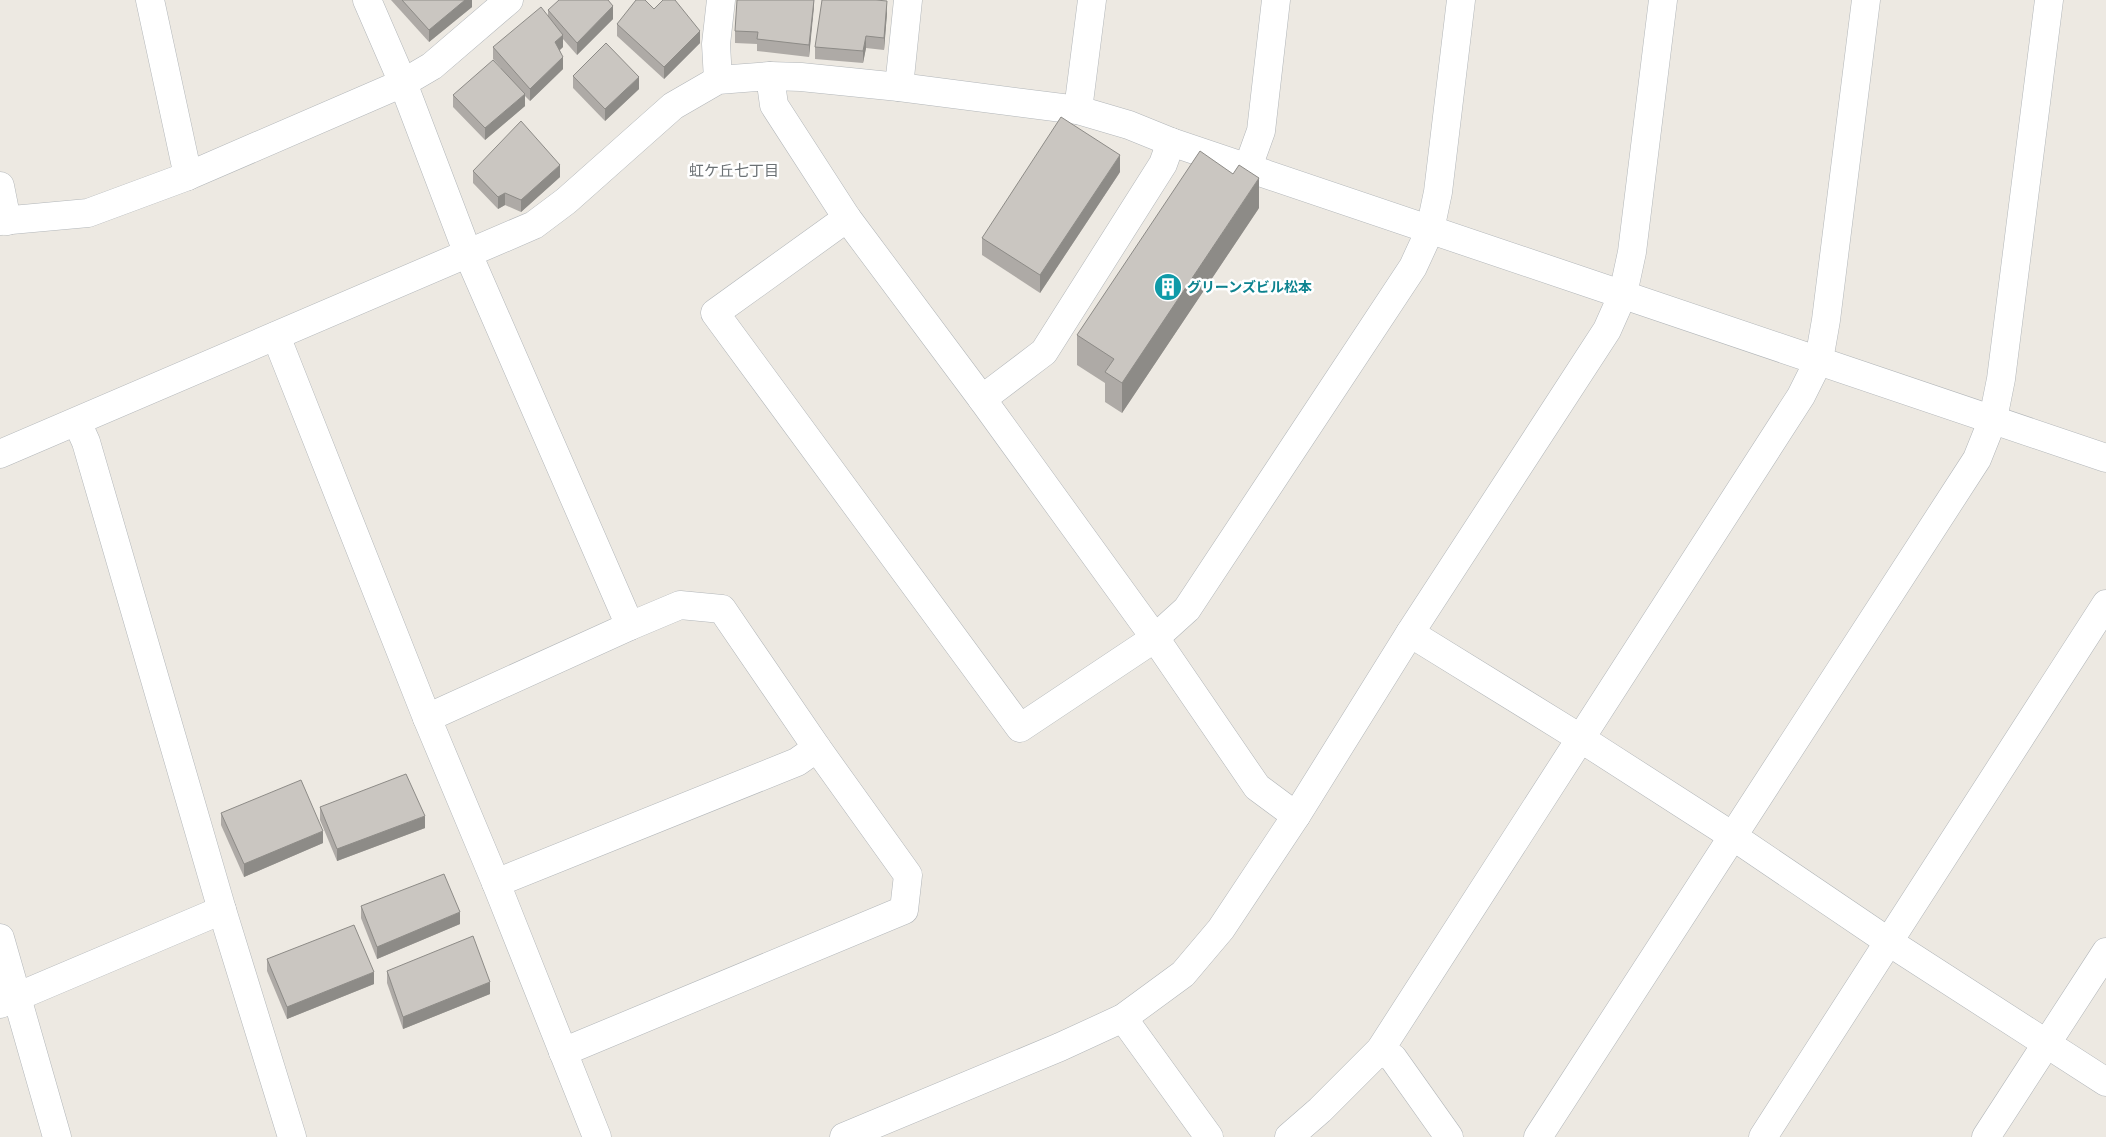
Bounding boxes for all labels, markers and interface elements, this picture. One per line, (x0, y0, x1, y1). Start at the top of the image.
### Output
district label: 虹ケ丘七丁目 (689, 162, 779, 179)
building icon: グリーンズビル松本 (1153, 272, 1183, 302)
place label: グリーンズビル松本 (1187, 279, 1312, 295)

